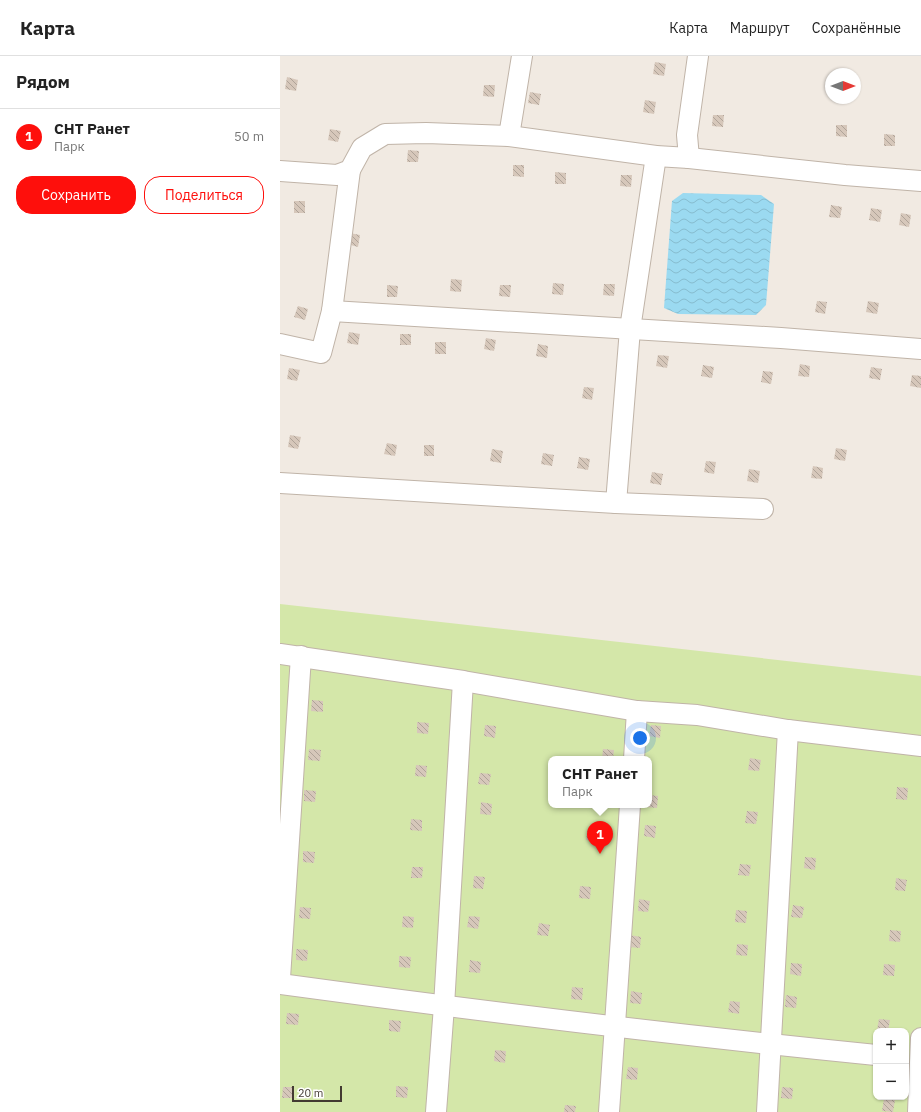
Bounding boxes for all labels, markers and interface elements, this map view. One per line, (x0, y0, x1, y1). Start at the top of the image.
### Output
text: Карта (20, 16, 75, 40)
text: Карта (669, 19, 708, 37)
text: Маршрут (730, 19, 790, 37)
text: Сохранённые (812, 19, 901, 37)
north arrow (825, 68, 861, 104)
text: Рядом (16, 71, 70, 93)
text: СНТ Ранет (54, 119, 130, 138)
text: 1 (25, 128, 33, 145)
text: 50 m (234, 128, 264, 145)
text: Парк (54, 138, 85, 155)
button: Сохранить (16, 176, 136, 214)
button: Поделиться (144, 176, 264, 214)
your location (630, 728, 650, 748)
popup (548, 756, 652, 808)
text: СНТ Ранет (562, 764, 638, 783)
text: Парк (562, 783, 593, 800)
pin: 1 (587, 821, 613, 854)
map controls (873, 1028, 909, 1100)
button: + (873, 1028, 909, 1064)
button: − (873, 1064, 909, 1100)
scale bar (292, 1084, 342, 1103)
text: 20 m (298, 1086, 323, 1100)

